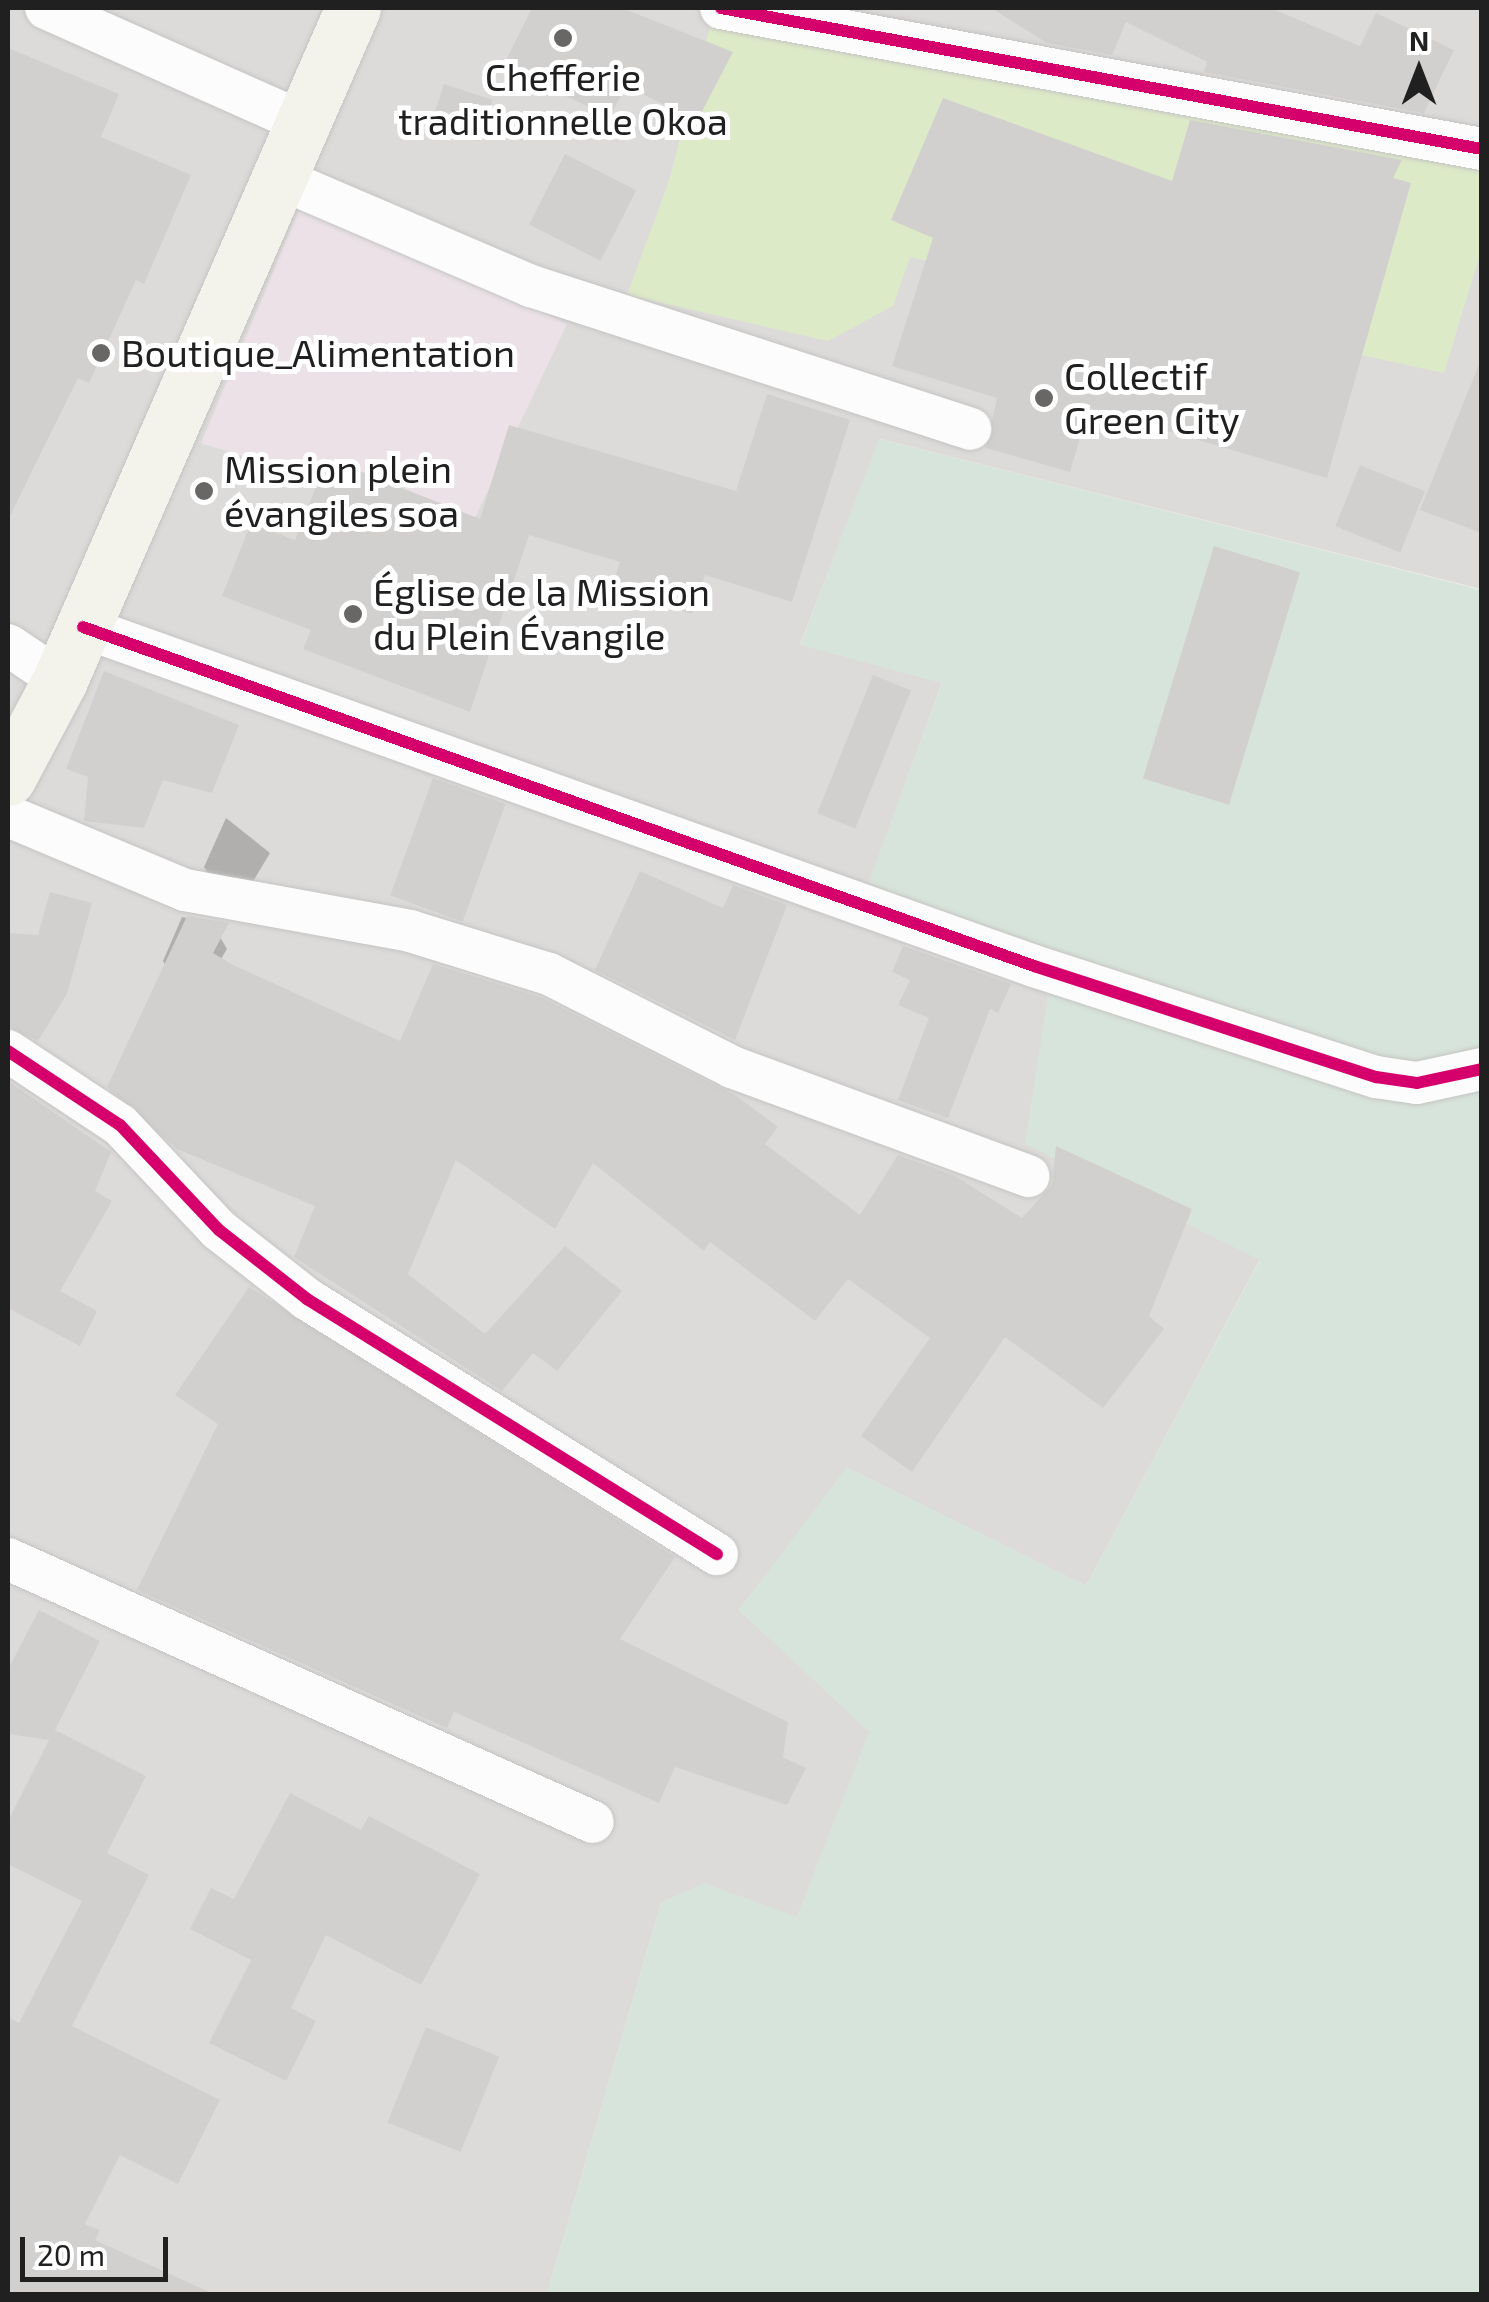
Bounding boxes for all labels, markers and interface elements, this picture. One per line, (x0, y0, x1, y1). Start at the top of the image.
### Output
north arrow (1369, 20, 1469, 120)
text: N (1409, 23, 1429, 57)
marker: Chefferie traditionnelle Okoa (552, 27, 574, 49)
place label: Chefferie traditionnelle Okoa (398, 54, 728, 143)
place label: Boutique_Alimentation (121, 330, 515, 376)
marker: Boutique_Alimentation (90, 342, 112, 364)
place label: Collectif Green City (1064, 353, 1240, 442)
marker: Collectif Green City (1033, 387, 1055, 409)
place label: Mission plein évangiles soa (224, 446, 459, 536)
marker: Mission plein évangiles soa (193, 480, 215, 502)
place label: Église de la Mission du Plein Évangile (373, 569, 710, 658)
marker: Église de la Mission du Plein Évangile (342, 603, 364, 625)
scale bar (25, 2217, 172, 2279)
text: 20 m (37, 2236, 105, 2272)

